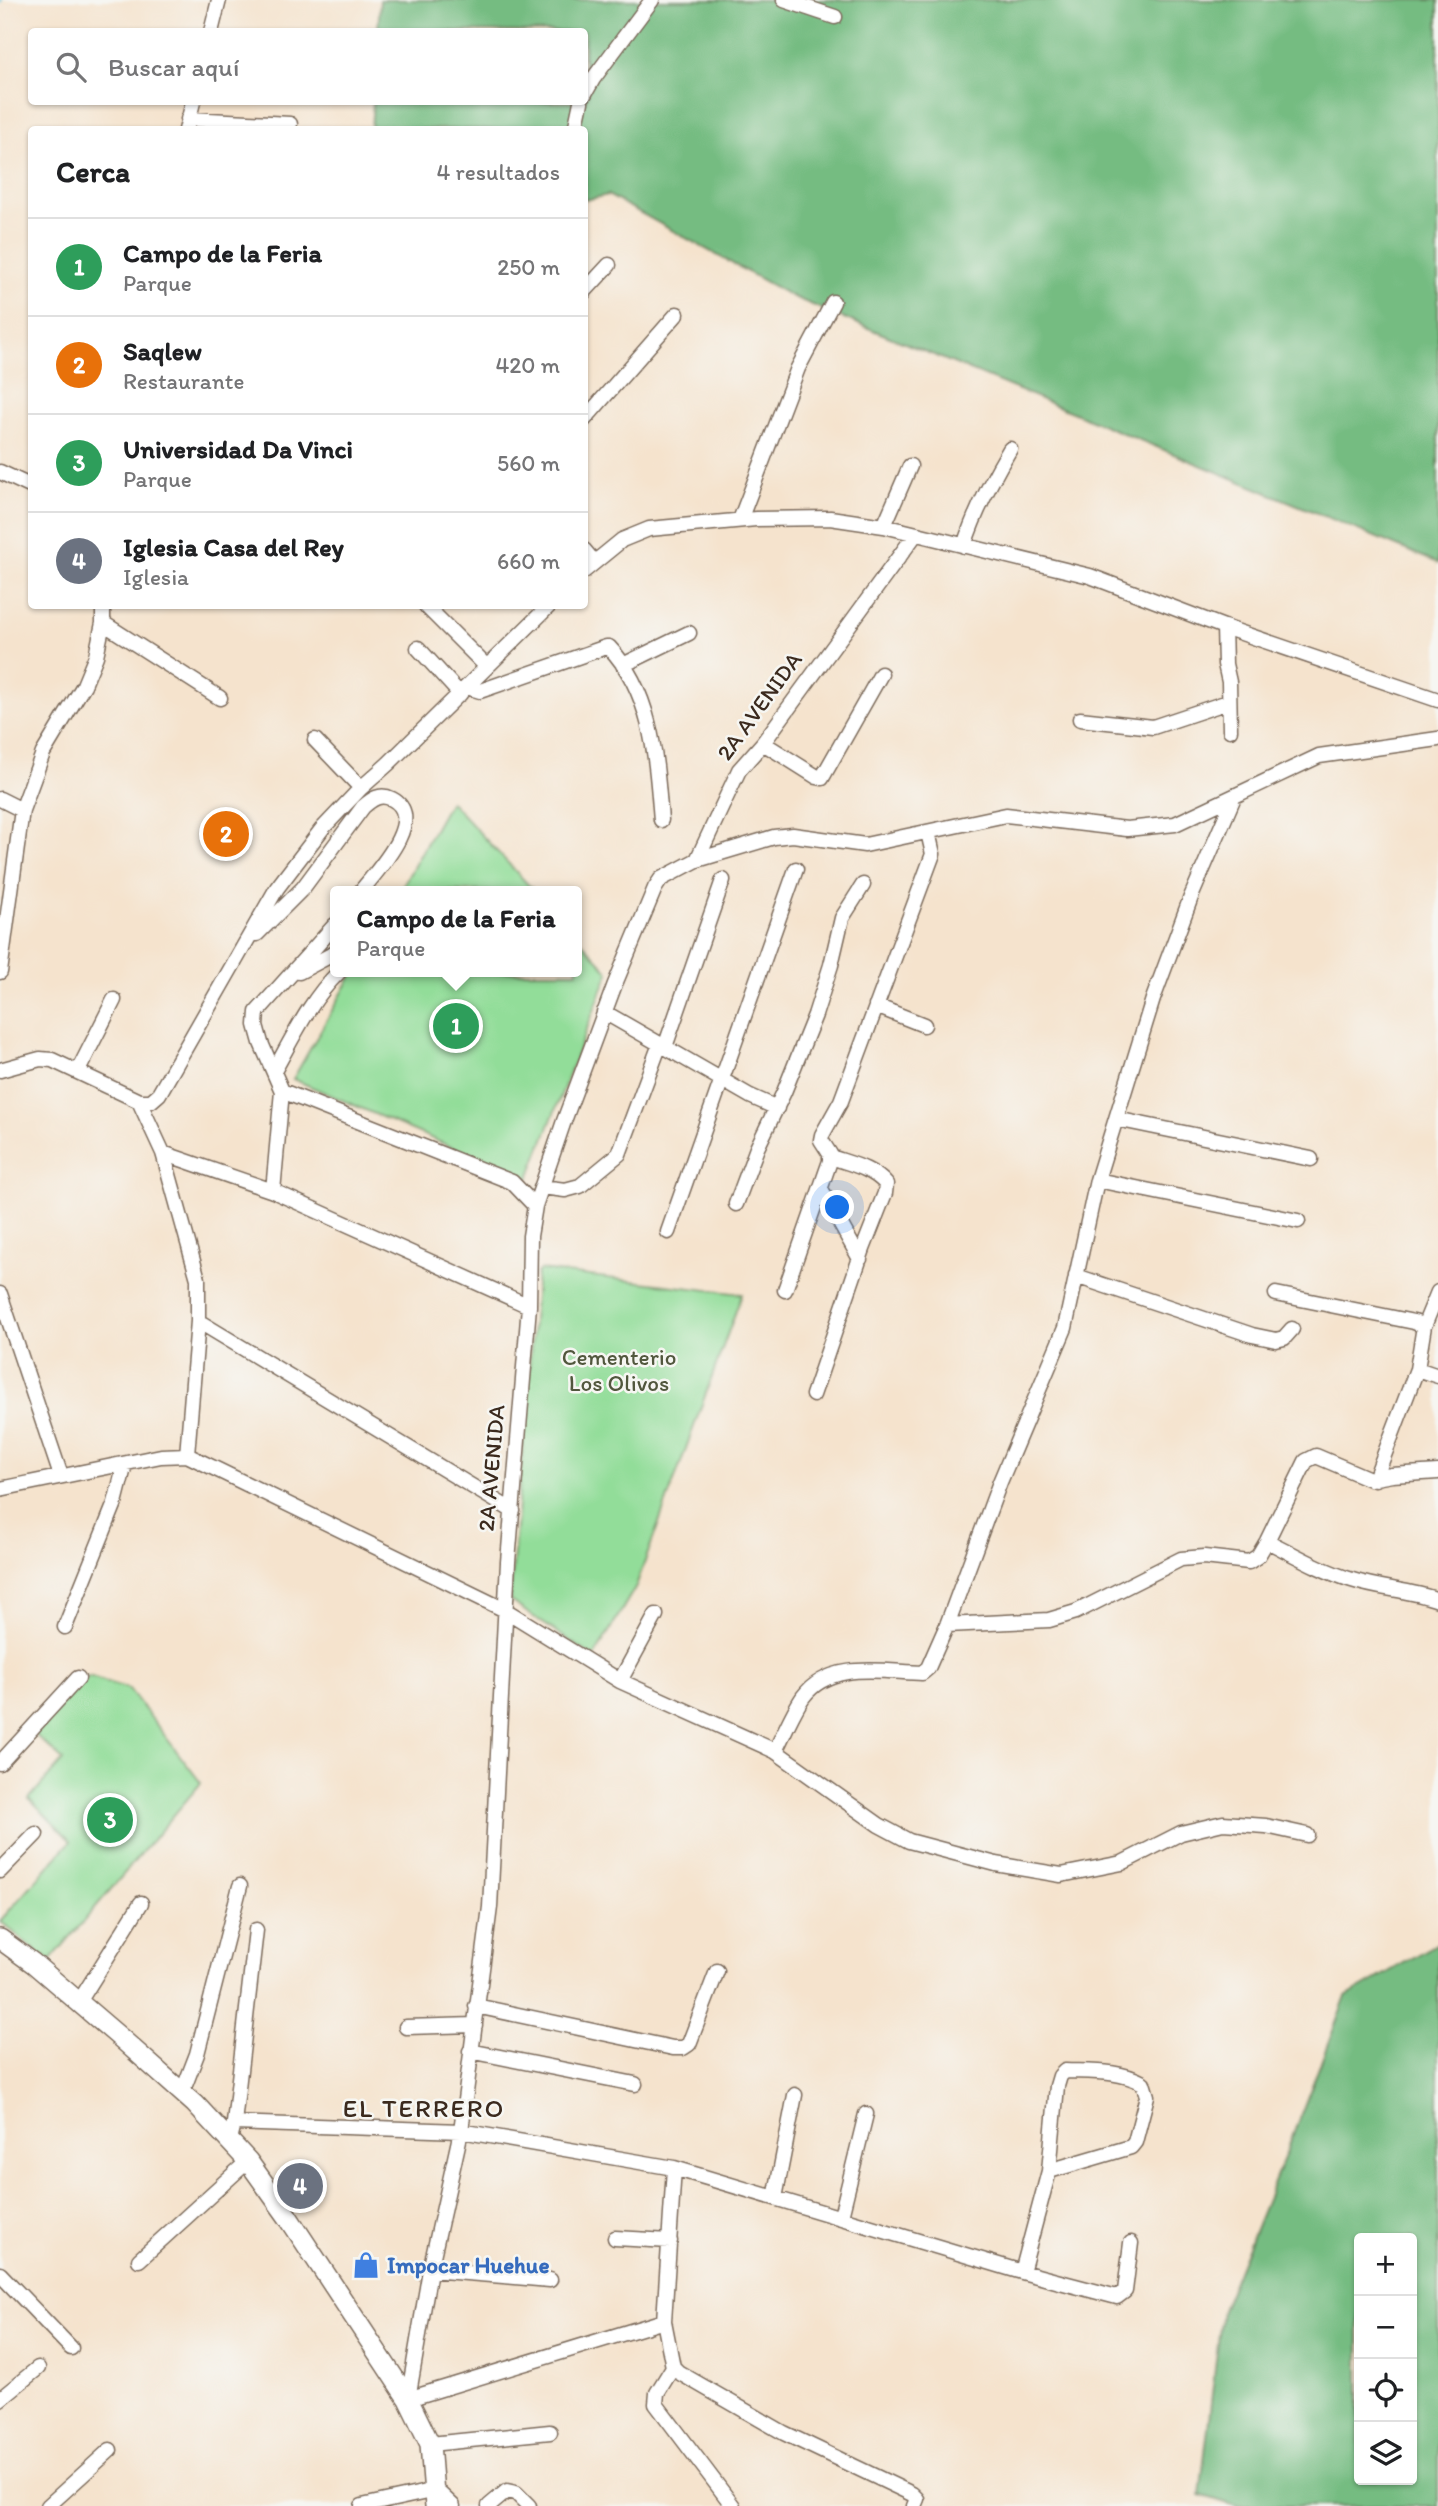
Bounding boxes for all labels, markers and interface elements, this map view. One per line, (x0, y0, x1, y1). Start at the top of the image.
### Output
search box (28, 28, 588, 105)
icon: search (52, 48, 90, 86)
text: Buscar aquí (108, 51, 239, 83)
text: Cerca (56, 153, 130, 190)
text: 4 resultados (437, 158, 560, 186)
text: Campo de la Feria (123, 237, 322, 269)
text: 1 (74, 253, 84, 281)
text: 250 m (497, 253, 560, 281)
text: Parque (123, 269, 192, 297)
text: Saqlew (123, 335, 202, 367)
text: 2 (73, 351, 85, 379)
text: 420 m (495, 351, 560, 379)
text: Restaurante (123, 367, 244, 395)
text: Universidad Da Vinci (123, 433, 353, 465)
text: 3 (73, 449, 85, 477)
text: 560 m (497, 449, 560, 477)
text: Parque (123, 465, 192, 493)
text: Iglesia Casa del Rey (123, 531, 344, 563)
text: 4 (72, 547, 86, 575)
text: 660 m (497, 547, 560, 575)
text: Iglesia (123, 563, 189, 591)
street label: 2A AVENIDA (710, 646, 808, 766)
pin: 2 (203, 808, 249, 860)
popup (330, 886, 582, 977)
text: Campo de la Feria (357, 902, 555, 934)
text: Parque (357, 934, 425, 962)
pin: 1 (433, 1000, 479, 1052)
your location (820, 1190, 854, 1224)
park label: Cementerio Los Olivos (562, 1343, 676, 1397)
street label: 2A AVENIDA (472, 1403, 511, 1532)
pin: 3 (87, 1794, 133, 1846)
district label: EL TERRERO (343, 2092, 505, 2124)
pin: 4 (277, 2160, 323, 2212)
map controls (1354, 2233, 1417, 2485)
button: + (1354, 2233, 1417, 2296)
shop icon: Impocar Huehue (351, 2250, 381, 2280)
place label: Impocar Huehue (387, 2251, 550, 2279)
button: − (1354, 2296, 1417, 2359)
button: locate (1354, 2359, 1417, 2422)
button: layers (1354, 2422, 1417, 2485)

